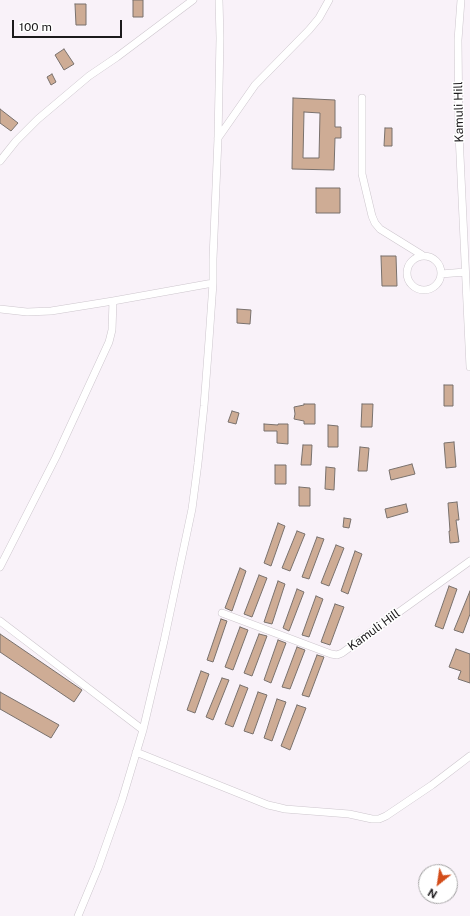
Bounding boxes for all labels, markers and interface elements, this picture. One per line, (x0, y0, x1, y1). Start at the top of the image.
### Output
scale bar (14, 12, 124, 38)
text: 100 m (19, 20, 52, 34)
street label: Kamuli Hill (451, 81, 467, 143)
street label: Kamuli Hill (345, 606, 403, 654)
north arrow (418, 864, 458, 904)
text: N (426, 886, 439, 901)

